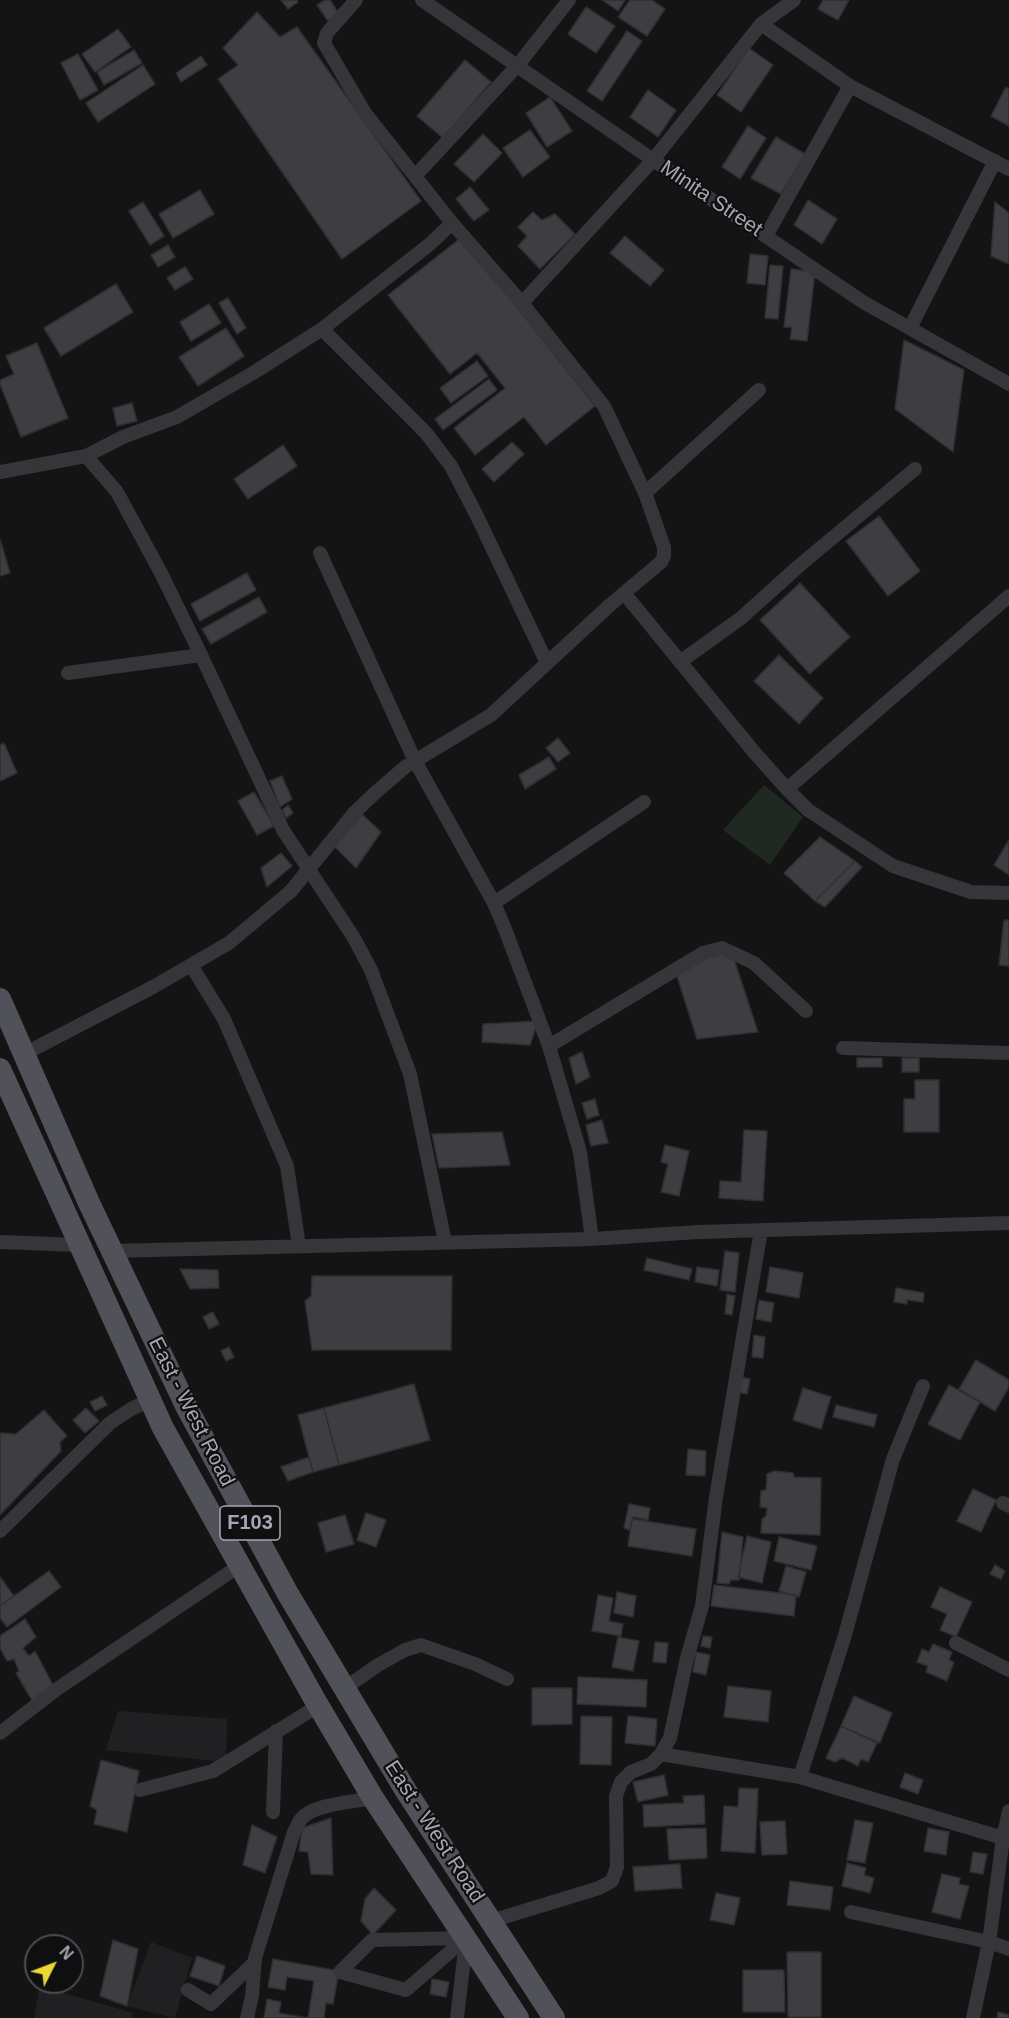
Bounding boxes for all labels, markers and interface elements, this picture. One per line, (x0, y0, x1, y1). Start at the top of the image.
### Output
street label: Minita Street (655, 156, 767, 242)
street label: East - West Road (143, 1333, 239, 1491)
road number: F103 (220, 1506, 280, 1540)
street label: East - West Road (379, 1756, 489, 1908)
north arrow (24, 1934, 84, 1994)
text: N (56, 1943, 76, 1963)

